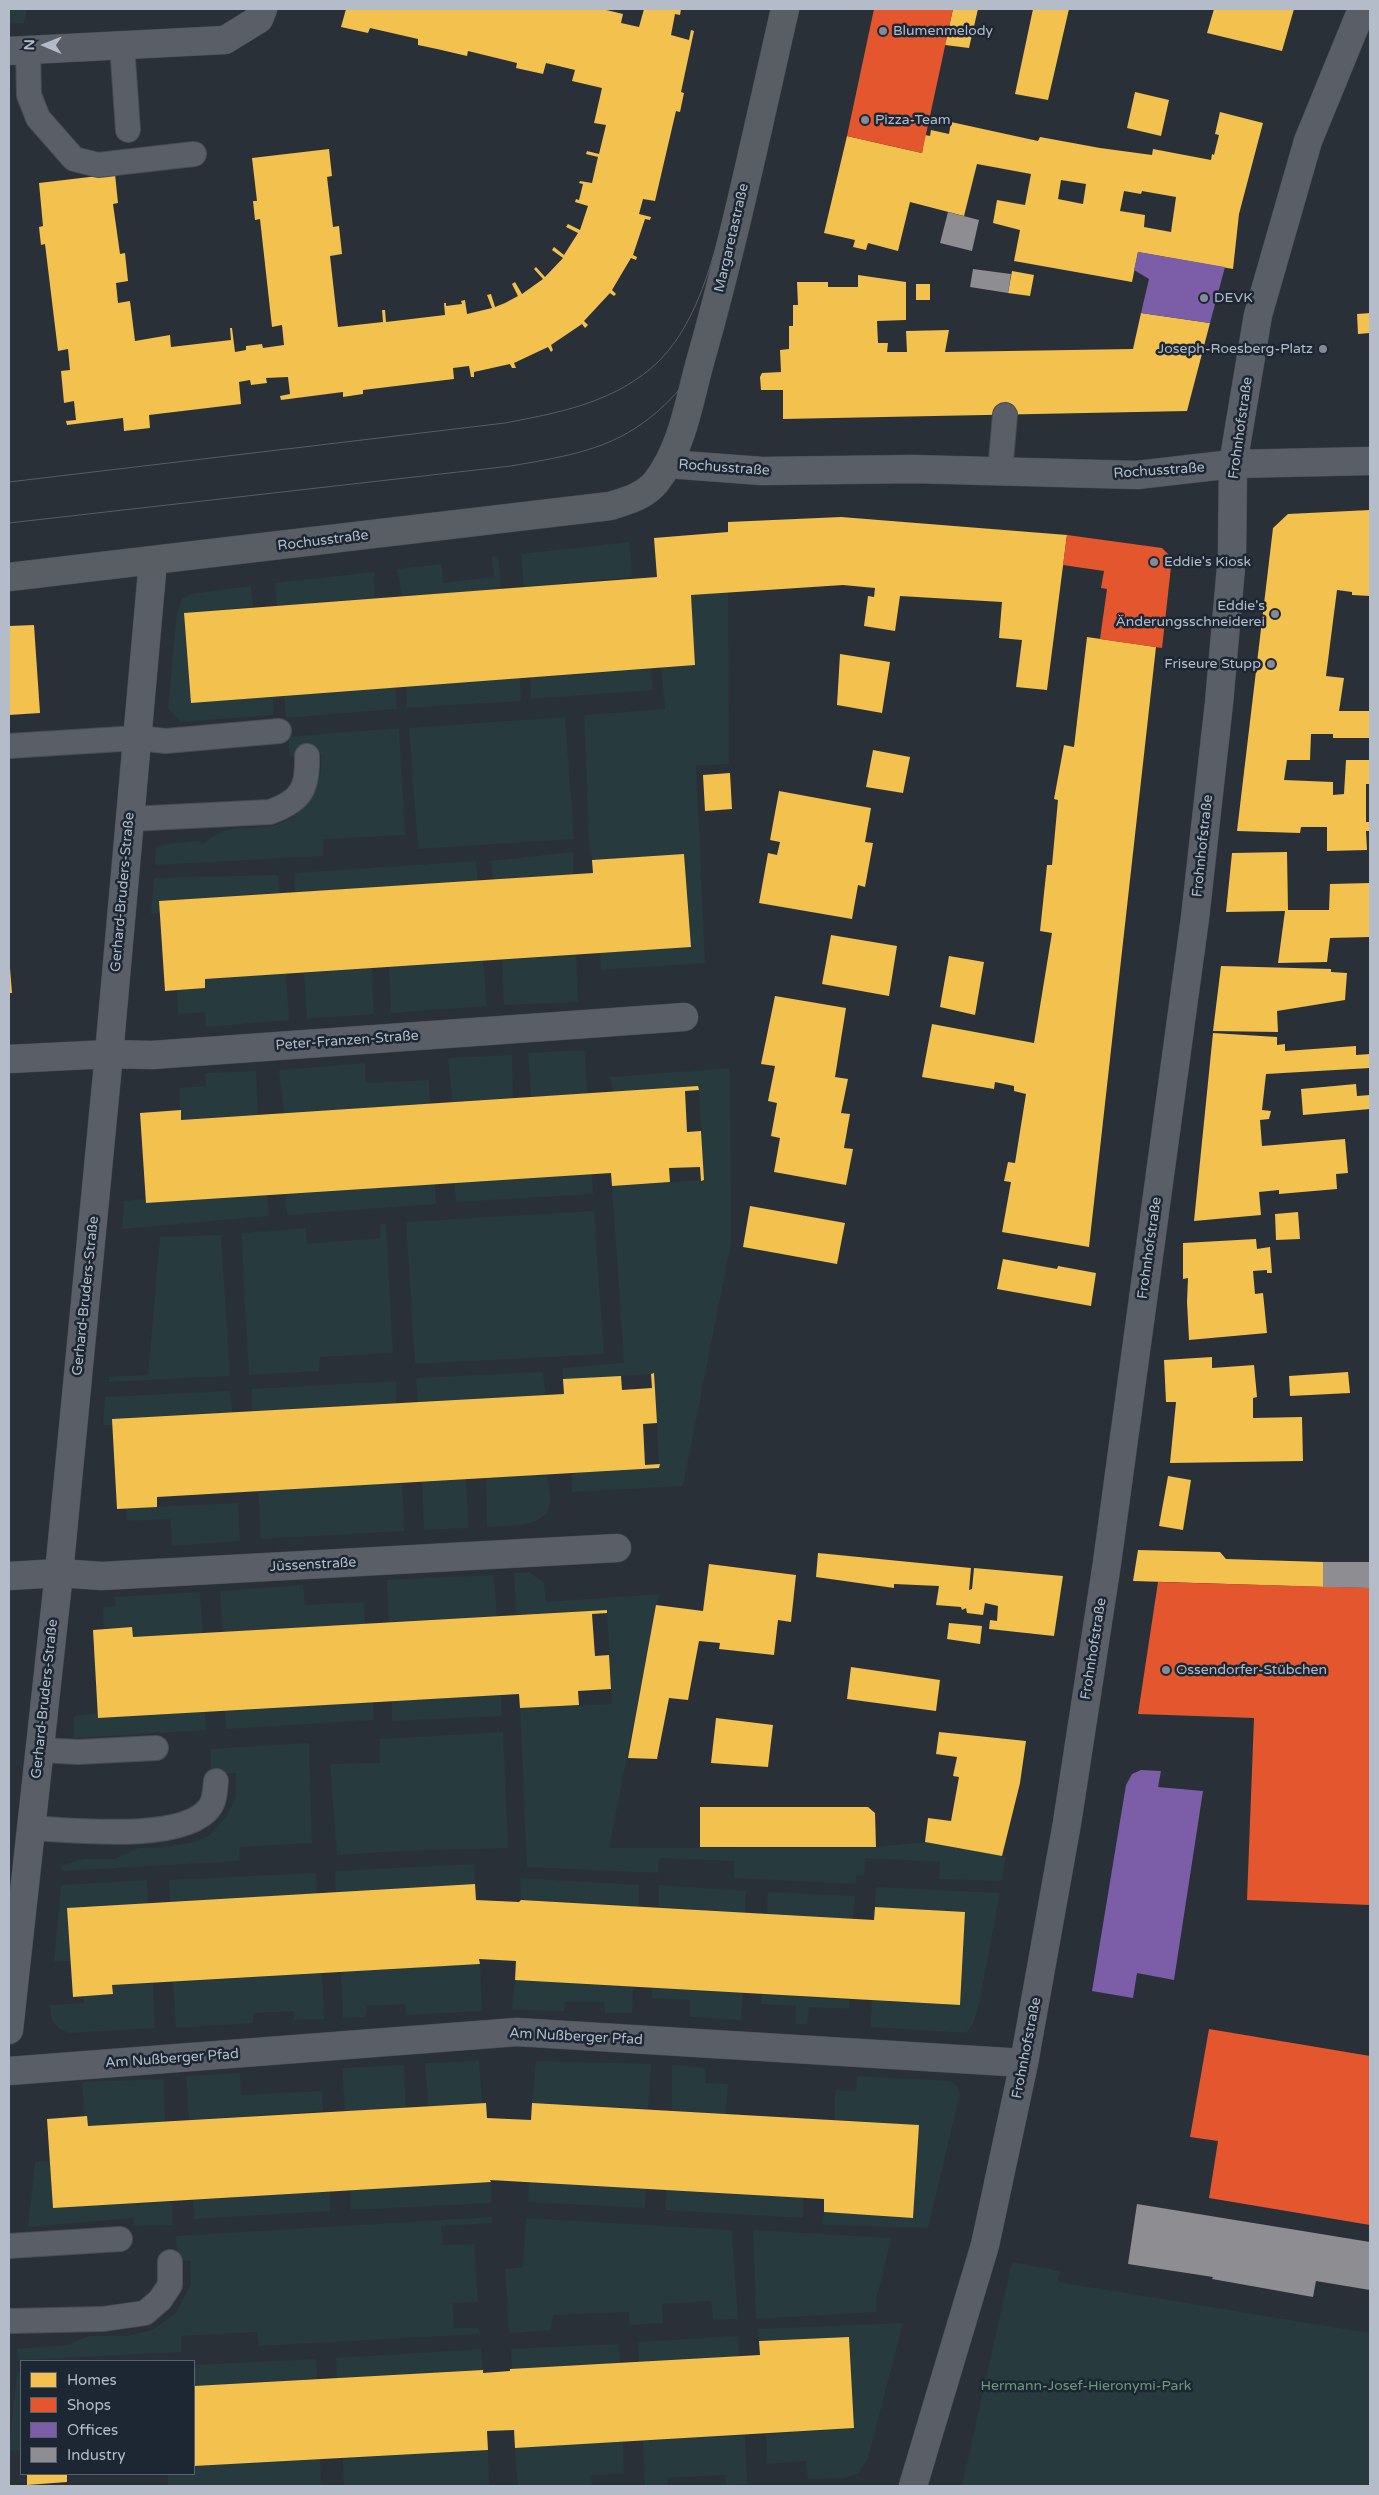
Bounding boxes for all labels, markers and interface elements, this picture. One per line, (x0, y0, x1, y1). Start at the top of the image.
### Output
north arrow (20, 20, 70, 70)
place label: Blumenmelody (893, 23, 993, 39)
marker: Blumenmelody (877, 25, 889, 37)
text: N (21, 39, 38, 51)
place label: Pizza-Team (875, 112, 951, 128)
marker: Pizza-Team (859, 114, 871, 126)
street label: Margaretastraße (711, 182, 753, 294)
place label: DEVK (1214, 290, 1253, 306)
marker: DEVK (1198, 292, 1210, 304)
place label: Joseph-Roesberg-Platz (1158, 341, 1313, 357)
marker: Joseph-Roesberg-Platz (1317, 343, 1329, 355)
street label: Frohnhofstraße (1226, 376, 1256, 480)
street label: Rochusstraße (678, 456, 770, 480)
street label: Rochusstraße (1113, 459, 1205, 483)
street label: Rochusstraße (277, 527, 369, 555)
place label: Eddie's Kiosk (1164, 554, 1251, 570)
marker: Eddie's Kiosk (1148, 556, 1160, 568)
place label: Eddie's Änderungsschneiderei (1115, 598, 1265, 630)
marker: Eddie's Änderungsschneiderei (1269, 608, 1281, 620)
place label: Friseure Stupp (1164, 656, 1261, 672)
marker: Friseure Stupp (1265, 658, 1277, 670)
street label: Frohnhofstraße (1189, 794, 1217, 898)
street label: Gerhard-Bruders-Straße (108, 811, 138, 973)
street label: Peter-Franzen-Straße (275, 1028, 419, 1054)
street label: Frohnhofstraße (1135, 1196, 1165, 1300)
street label: Gerhard-Bruders-Straße (69, 1215, 103, 1377)
street label: Jüssenstraße (269, 1554, 357, 1576)
street label: Frohnhofstraße (1078, 1597, 1110, 1701)
street label: Gerhard-Bruders-Straße (28, 1618, 62, 1780)
place label: Ossendorfer-Stübchen (1176, 1662, 1327, 1678)
marker: Ossendorfer-Stübchen (1160, 1664, 1172, 1676)
street label: Frohnhofstraße (1009, 1996, 1045, 2100)
street label: Am Nußberger Pfad (509, 2025, 643, 2049)
street label: Am Nußberger Pfad (105, 2046, 239, 2072)
legend (20, 2360, 195, 2475)
text: Homes (67, 2371, 117, 2389)
park label: Hermann-Josef-Hieronymi-Park (981, 2378, 1191, 2394)
text: Shops (67, 2396, 111, 2414)
text: Offices (67, 2421, 118, 2439)
text: Industry (67, 2446, 126, 2464)

